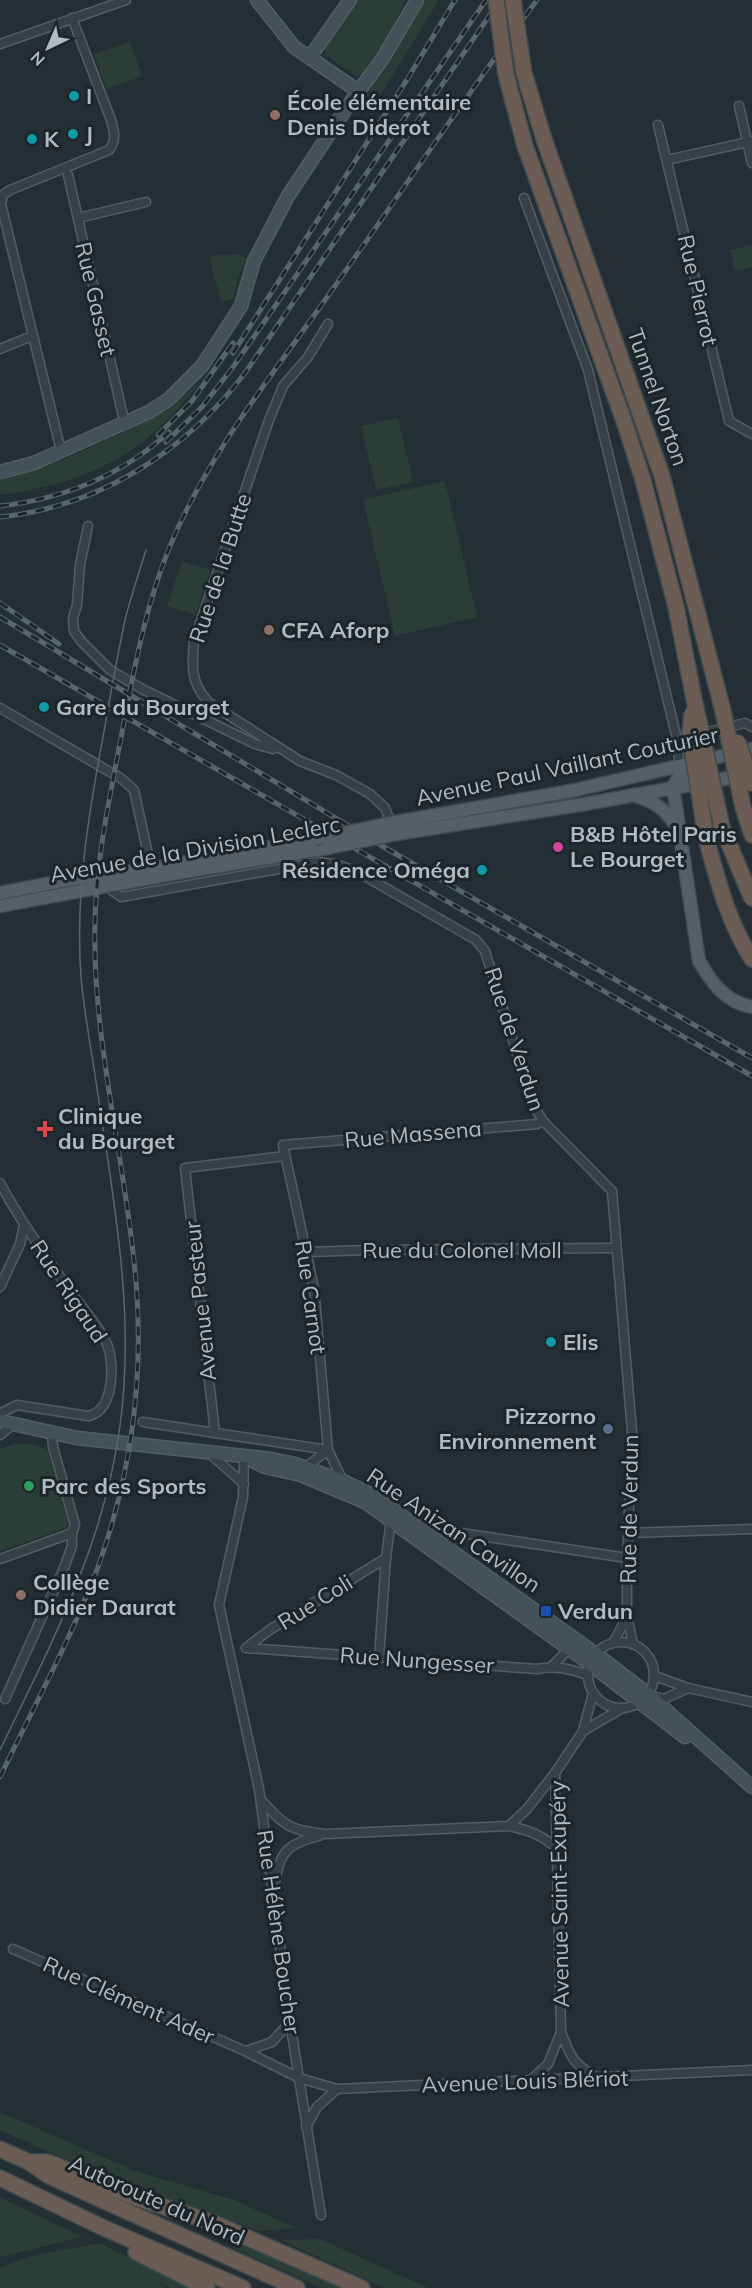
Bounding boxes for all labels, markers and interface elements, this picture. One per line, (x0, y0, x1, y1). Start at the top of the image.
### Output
north arrow (18, 18, 78, 78)
text: N (26, 47, 49, 70)
place label: I (86, 82, 92, 110)
place label: École élémentaire Denis Diderot (287, 88, 471, 141)
marker: I (67, 89, 81, 103)
marker: École élémentaire Denis Diderot (268, 108, 282, 122)
place label: J (85, 120, 93, 148)
place label: K (44, 125, 60, 153)
marker: J (66, 127, 80, 141)
marker: K (25, 132, 39, 146)
street label: Rue Pierrot (672, 232, 724, 349)
street label: Rue Gasset (69, 239, 123, 359)
street label: Tunnel Norton (621, 324, 695, 470)
street label: Rue de la Butte (183, 490, 257, 646)
place label: CFA Aforp (281, 616, 389, 644)
marker: CFA Aforp (262, 623, 276, 637)
place label: Gare du Bourget (56, 693, 229, 721)
marker: Gare du Bourget (37, 700, 51, 714)
street label: Avenue Paul Vaillant Couturier (413, 720, 721, 812)
street label: Avenue de la Division Leclerc (48, 810, 342, 888)
place label: B&B Hôtel Paris Le Bourget (570, 820, 737, 873)
marker: B&B Hôtel Paris Le Bourget (551, 840, 565, 854)
place label: Résidence Oméga (282, 856, 470, 884)
marker: Résidence Oméga (475, 863, 489, 877)
street label: Rue de Verdun (479, 964, 551, 1114)
place label: Clinique du Bourget (58, 1102, 175, 1155)
street label: Rue Massena (343, 1114, 483, 1154)
marker: Clinique du Bourget (36, 1120, 54, 1138)
street label: Avenue Pasteur (178, 1220, 222, 1382)
street label: Rue Rigaud (24, 1234, 114, 1348)
street label: Rue du Colonel Moll (362, 1236, 562, 1264)
street label: Rue Carnot (289, 1238, 333, 1356)
place label: Elis (563, 1328, 599, 1356)
marker: Elis (544, 1335, 558, 1349)
place label: Pizzorno Environnement (439, 1402, 596, 1455)
marker: Pizzorno Environnement (601, 1422, 615, 1436)
street label: Rue de Verdun (614, 1434, 644, 1584)
street label: Rue Anizan Cavillon (362, 1461, 546, 1599)
place label: Parc des Sports (41, 1472, 207, 1500)
marker: Parc des Sports (22, 1479, 36, 1493)
place label: Collège Didier Daurat (33, 1568, 176, 1621)
street label: Rue Coli (272, 1568, 358, 1636)
marker: Collège Didier Daurat (14, 1588, 28, 1602)
place label: Verdun (557, 1597, 633, 1625)
marker: Verdun (539, 1604, 553, 1618)
street label: Rue Nungesser (339, 1641, 495, 1679)
street label: Avenue Saint-Exupéry (543, 1780, 575, 2008)
street label: Rue Hélène Boucher (251, 1828, 307, 2036)
street label: Rue Clément Ader (39, 1950, 219, 2050)
street label: Avenue Louis Blériot (421, 2063, 629, 2099)
street label: Autoroute du Nord (65, 2149, 249, 2251)

